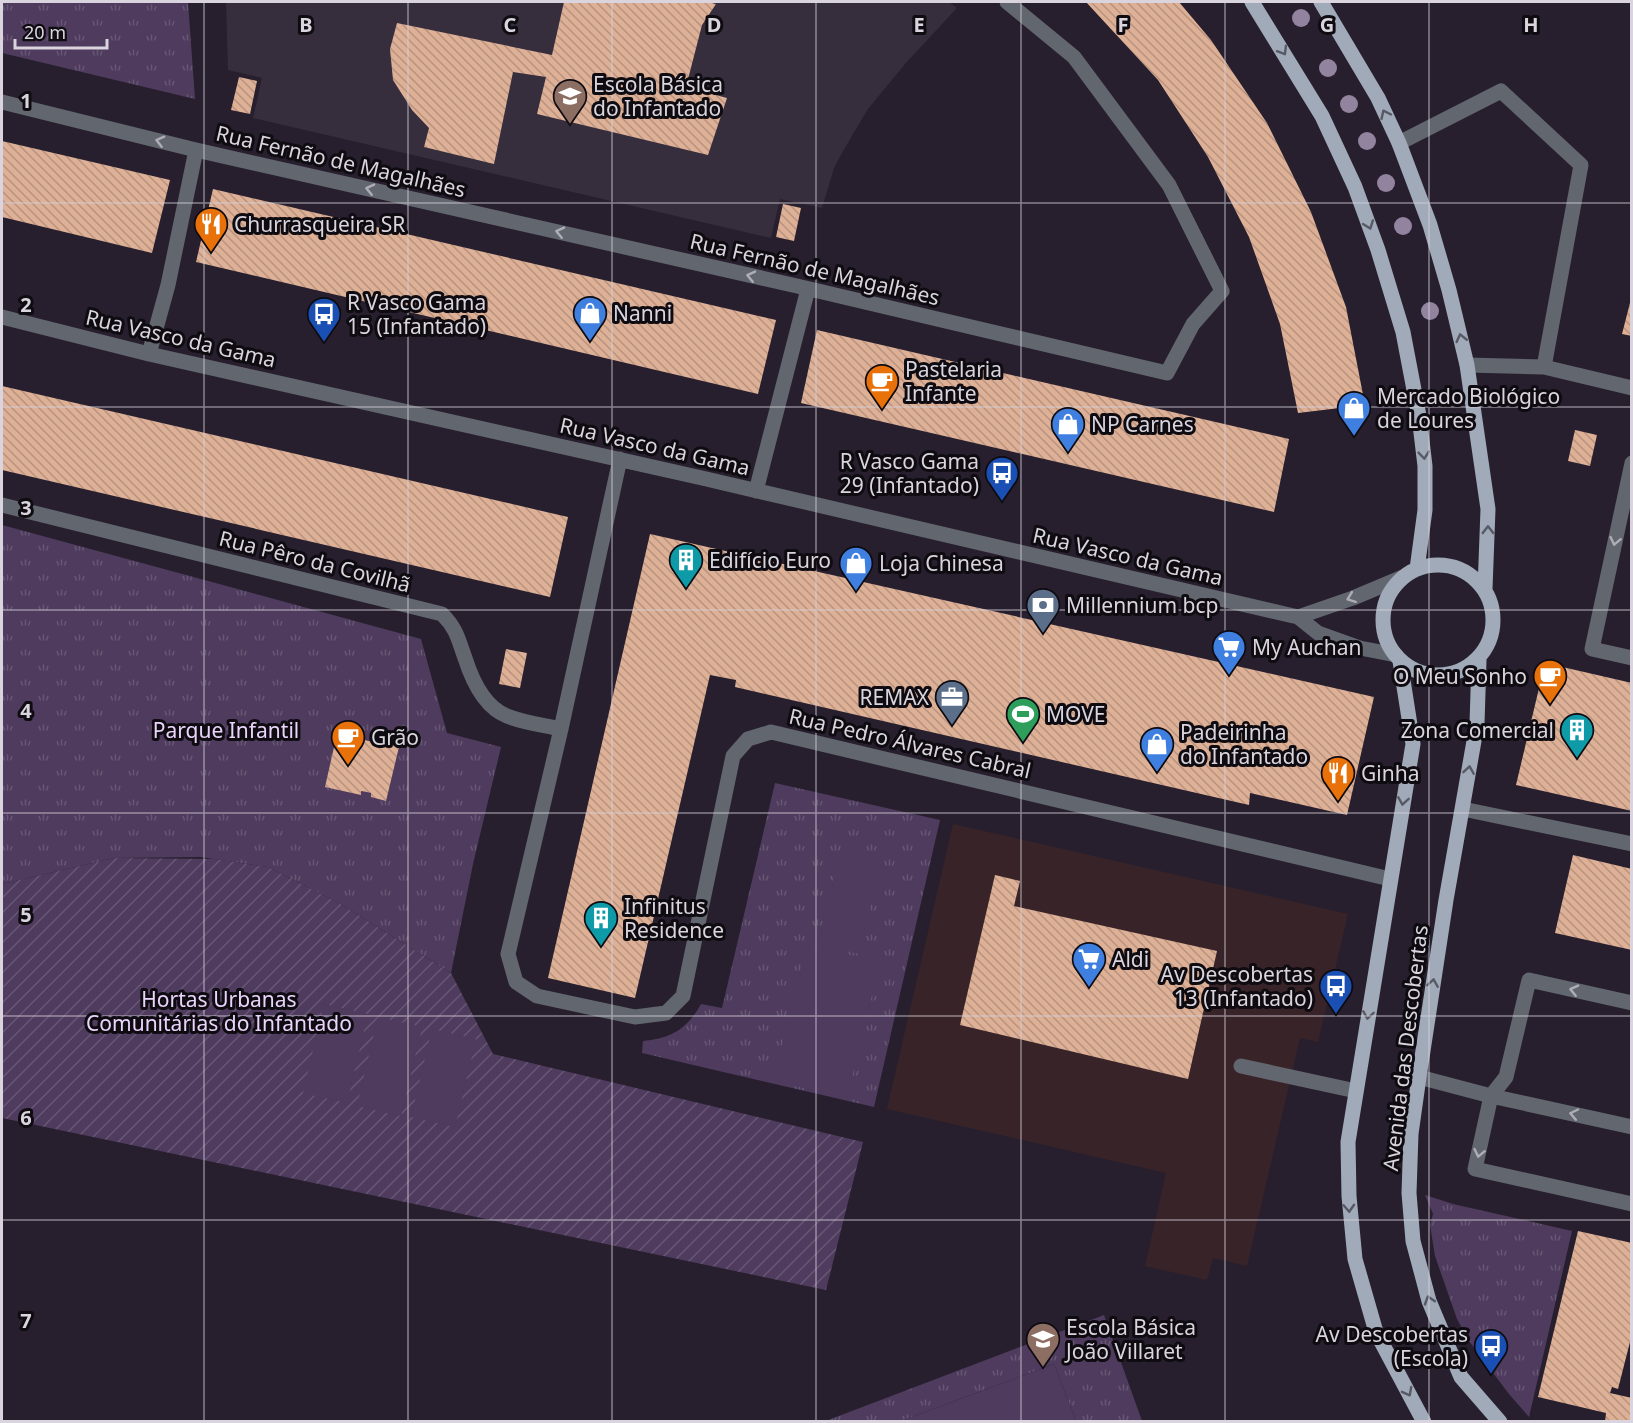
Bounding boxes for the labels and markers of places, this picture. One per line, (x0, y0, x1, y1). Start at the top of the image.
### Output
place label: Escola Básica do Infantado (593, 70, 723, 122)
school or university icon: Escola Básica do Infantado (552, 78, 588, 125)
restaurant icon: Churrasqueira SR (193, 206, 229, 253)
place label: Churrasqueira SR (234, 210, 405, 238)
place label: R Vasco Gama 15 (Infantado) (347, 288, 486, 340)
shop icon: Nanni (572, 295, 608, 342)
bus stop icon: R Vasco Gama 15 (Infantado) (306, 296, 342, 343)
place label: Nanni (613, 299, 672, 327)
place label: Pastelaria Infante (905, 355, 1002, 407)
cafe icon: Pastelaria Infante (864, 363, 900, 410)
place label: Mercado Biológico de Loures (1377, 382, 1560, 434)
shop icon: Mercado Biológico de Loures (1336, 390, 1372, 437)
shop icon: NP Carnes (1050, 406, 1086, 453)
place label: NP Carnes (1091, 410, 1194, 438)
place label: R Vasco Gama 29 (Infantado) (840, 447, 979, 499)
bus stop icon: R Vasco Gama 29 (Infantado) (984, 455, 1020, 502)
building icon: Edifício Euro (668, 542, 704, 589)
shop icon: Loja Chinesa (838, 545, 874, 592)
place label: Edifício Euro (709, 546, 831, 574)
place label: Loja Chinesa (879, 549, 1004, 577)
bank icon: Millennium bcp (1025, 587, 1061, 634)
place label: Millennium bcp (1066, 591, 1219, 619)
supermarket icon: My Auchan (1211, 629, 1247, 676)
place label: My Auchan (1252, 633, 1361, 661)
cafe icon: O Meu Sonho (1532, 658, 1568, 705)
place label: O Meu Sonho (1393, 662, 1527, 690)
office icon: REMAX (934, 679, 970, 726)
place label: REMAX (859, 683, 930, 711)
sports icon: MOVE (1005, 696, 1041, 743)
place label: MOVE (1046, 700, 1106, 728)
building icon: Zona Comercial (1559, 712, 1595, 759)
place label: Zona Comercial (1401, 716, 1554, 744)
place label: Padeirinha do Infantado (1180, 718, 1308, 770)
cafe icon: Grão (330, 719, 366, 766)
place label: Grão (371, 723, 419, 751)
shop icon: Padeirinha do Infantado (1139, 726, 1175, 773)
restaurant icon: Ginha (1320, 755, 1356, 802)
place label: Ginha (1361, 759, 1419, 787)
place label: Infinitus Residence (624, 892, 724, 944)
building icon: Infinitus Residence (583, 900, 619, 947)
supermarket icon: Aldi (1071, 941, 1107, 988)
place label: Aldi (1112, 945, 1149, 973)
place label: Av Descobertas 13 (Infantado) (1161, 960, 1313, 1012)
bus stop icon: Av Descobertas 13 (Infantado) (1318, 968, 1354, 1015)
place label: Escola Básica João Villaret (1064, 1313, 1196, 1365)
place label: Av Descobertas (Escola) (1316, 1320, 1468, 1372)
school or university icon: Escola Básica João Villaret (1025, 1321, 1061, 1368)
bus stop icon: Av Descobertas (Escola) (1473, 1328, 1509, 1375)

